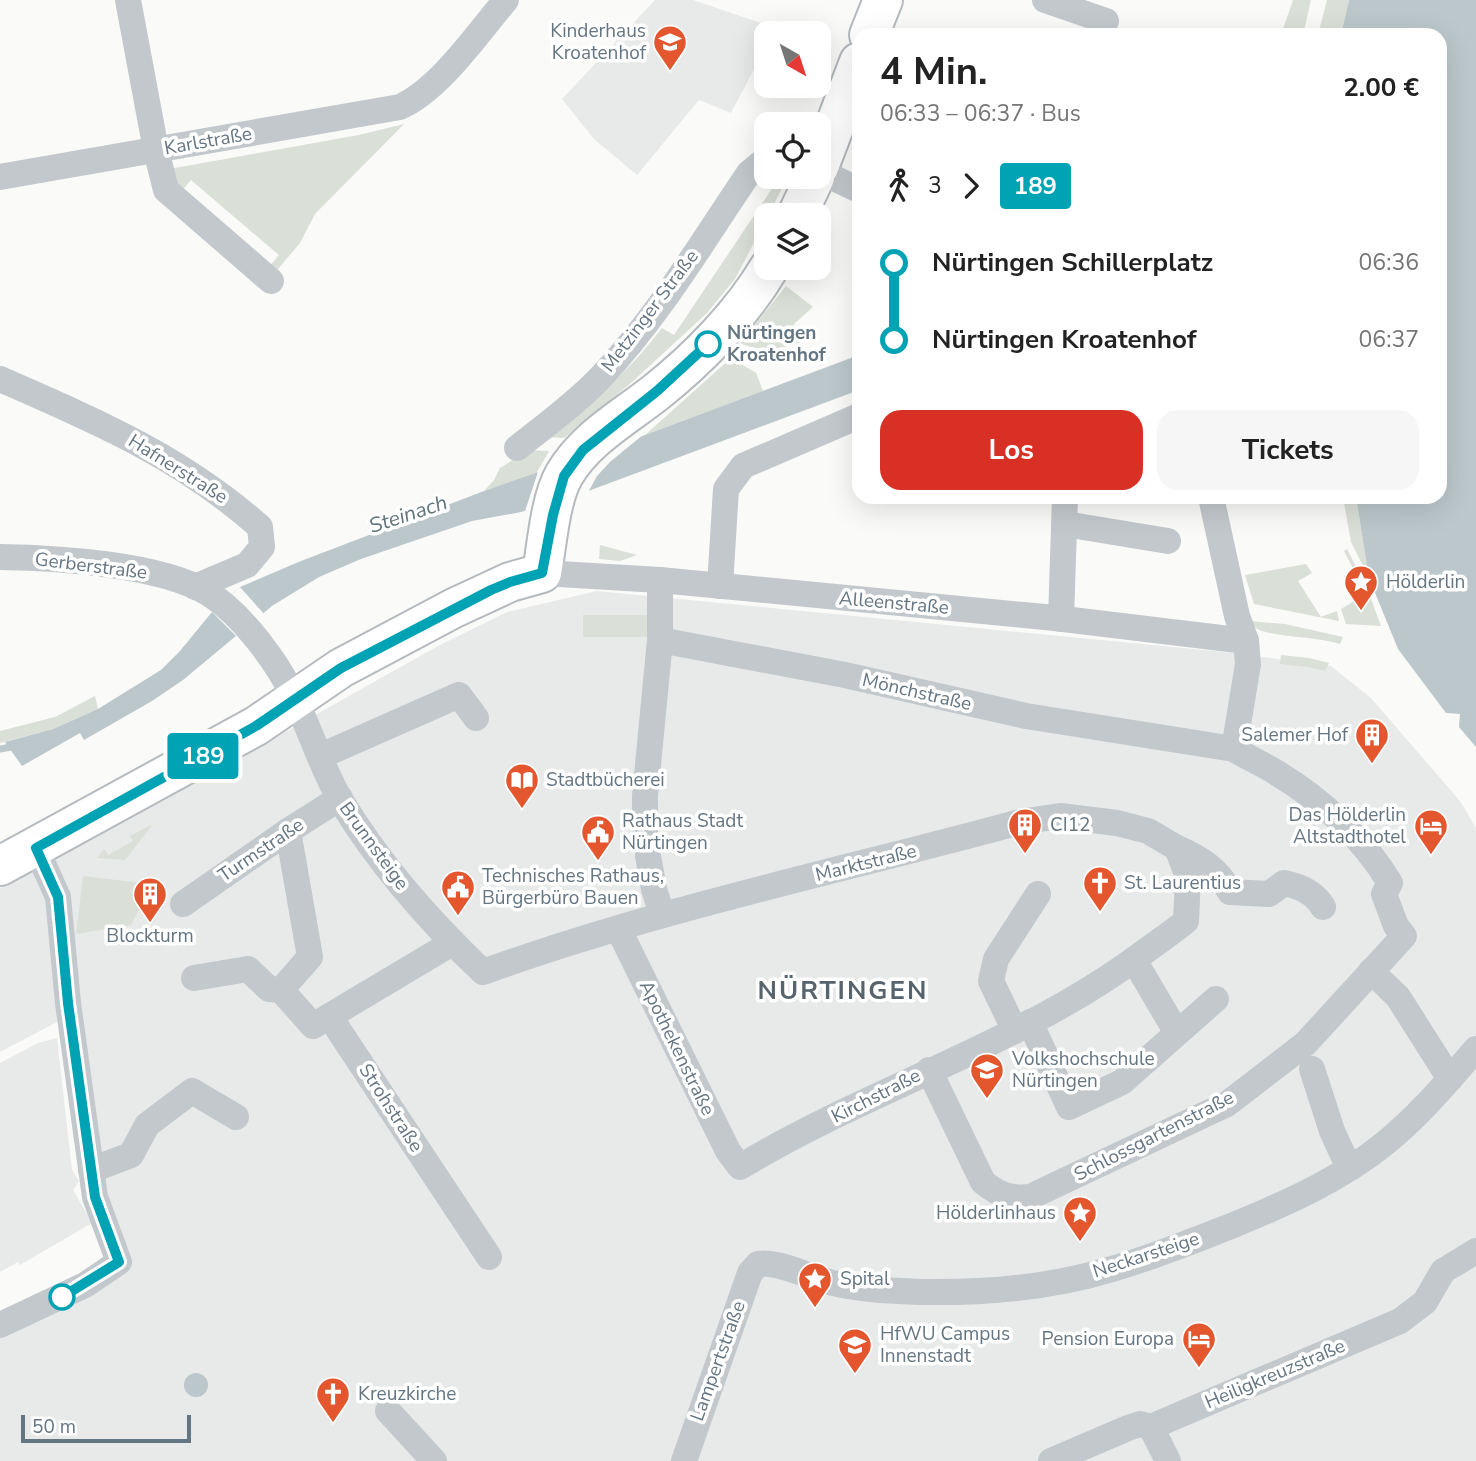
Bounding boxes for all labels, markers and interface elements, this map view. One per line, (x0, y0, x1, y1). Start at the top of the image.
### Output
place label: Kinderhaus Kroatenhof (550, 18, 647, 66)
north arrow (754, 21, 831, 98)
map controls (754, 21, 831, 280)
school or university icon: Kinderhaus Kroatenhof (651, 23, 689, 72)
text: 4 Min. (880, 46, 987, 97)
text: 2.00 € (1343, 70, 1419, 105)
text: 06:33 – 06:37 · Bus (880, 98, 1081, 129)
button: locate (754, 112, 831, 189)
street label: Karlstraße (162, 121, 254, 161)
icon: walk (880, 167, 918, 205)
icon: forward (952, 167, 990, 205)
text: 3 (928, 170, 942, 201)
text: 189 (1014, 170, 1057, 202)
button: layers (754, 203, 831, 280)
street label: Metzinger Straße (595, 245, 705, 377)
text: Nürtingen Schillerplatz (932, 245, 1213, 280)
text: 06:36 (1359, 247, 1419, 278)
place label: Nürtingen Kroatenhof (727, 320, 827, 368)
text: Nürtingen Kroatenhof (932, 322, 1196, 357)
text: 06:37 (1359, 324, 1419, 355)
marker: Nürtingen Kroatenhof (695, 331, 721, 357)
button: Los (880, 410, 1143, 490)
button: Tickets (1157, 410, 1419, 490)
street label: Hafnerstraße (123, 428, 233, 510)
water label: Steinach (365, 488, 451, 540)
street label: Gerberstraße (33, 546, 149, 586)
place icon: Hölderlin (1342, 563, 1380, 612)
place label: Hölderlin (1386, 569, 1465, 595)
street label: Alleenstraße (838, 585, 950, 621)
street label: Mönchstraße (860, 667, 974, 717)
building icon: Salemer Hof (1353, 716, 1391, 765)
place label: Salemer Hof (1241, 722, 1349, 748)
line badge: 189 (163, 733, 243, 779)
text: 189 (181, 740, 225, 772)
library icon: Stadtbücherei (503, 761, 541, 810)
place label: Stadtbücherei (546, 767, 665, 793)
street label: Brunnsteige (333, 797, 415, 895)
place label: Das Hölderlin Altstadthotel (1288, 802, 1406, 850)
building icon: CI12 (1006, 806, 1044, 855)
hotel icon: Das Hölderlin Altstadthotel (1412, 807, 1450, 856)
place label: Rathaus Stadt Nürtingen (622, 808, 743, 856)
street label: Turmstraße (213, 812, 309, 888)
place label: CI12 (1050, 812, 1090, 838)
public building icon: Rathaus Stadt Nürtingen (579, 813, 617, 862)
street label: Marktstraße (813, 838, 919, 888)
place label: Technisches Rathaus, Bürgerbüro Bauen (482, 863, 664, 911)
church icon: St. Laurentius (1081, 864, 1119, 913)
public building icon: Technisches Rathaus, Bürgerbüro Bauen (439, 868, 477, 917)
place label: St. Laurentius (1124, 870, 1241, 896)
building icon: Blockturm (131, 875, 169, 924)
place label: Blockturm (106, 923, 194, 949)
district label: NÜRTINGEN (758, 973, 928, 1008)
street label: Apothekenstraße (633, 976, 721, 1120)
place label: Volkshochschule Nürtingen (1011, 1046, 1155, 1094)
school or university icon: Volkshochschule Nürtingen (968, 1051, 1006, 1100)
street label: Strohstraße (353, 1059, 429, 1157)
street label: Kirchstraße (827, 1062, 925, 1130)
street label: Schlossgartenstraße (1070, 1084, 1238, 1188)
place icon: Hölderlinhaus (1061, 1194, 1099, 1243)
place label: Hölderlinhaus (936, 1200, 1056, 1226)
street label: Neckarsteige (1089, 1226, 1203, 1284)
place icon: Spital (796, 1260, 834, 1309)
place label: Spital (840, 1266, 890, 1292)
unlabelled marker (49, 1284, 75, 1310)
street label: Lampertstraße (684, 1297, 752, 1425)
hotel icon: Pension Europa (1180, 1320, 1218, 1369)
place label: HfWU Campus Innenstadt (880, 1321, 1010, 1369)
school or university icon: HfWU Campus Innenstadt (836, 1326, 874, 1375)
place label: Pension Europa (1042, 1326, 1174, 1352)
street label: Heiligkreuzstraße (1201, 1333, 1349, 1415)
church icon: Kreuzkirche (314, 1375, 352, 1424)
place label: Kreuzkirche (358, 1381, 456, 1407)
scale bar (21, 1412, 191, 1444)
text: 50 m (32, 1414, 76, 1440)

